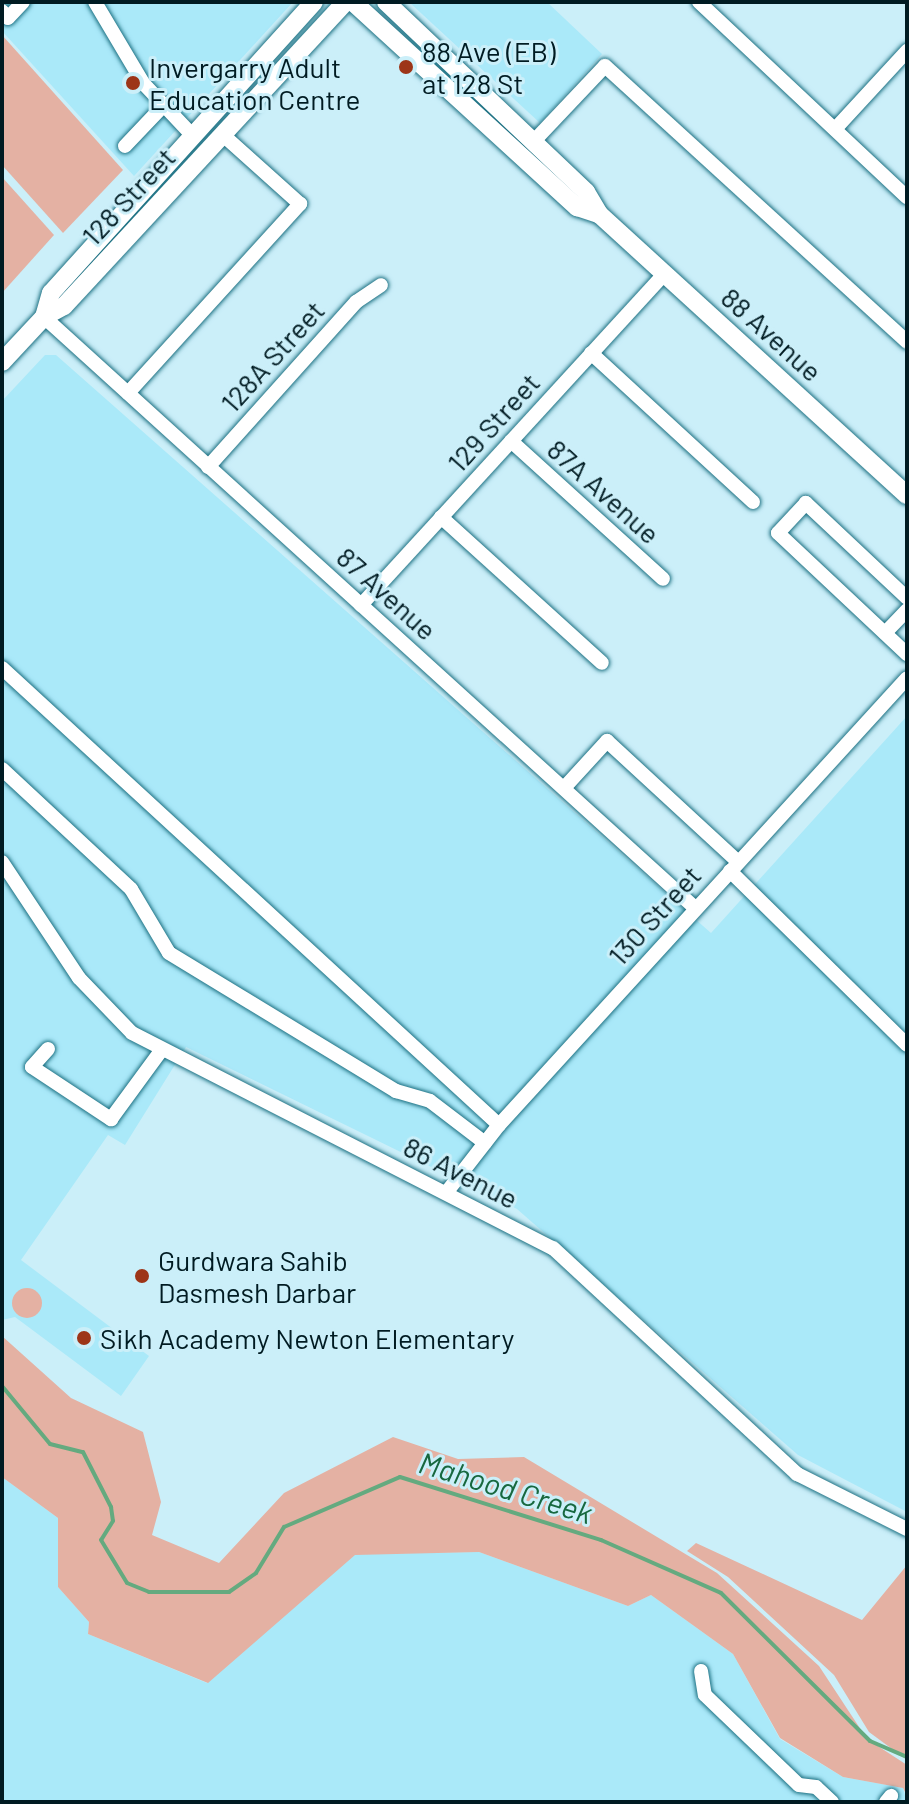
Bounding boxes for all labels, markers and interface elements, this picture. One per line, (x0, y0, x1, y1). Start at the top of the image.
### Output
place label: 88 Ave (EB) at 128 St (422, 34, 555, 100)
place label: Invergarry Adult Education Centre (149, 50, 360, 116)
marker: 88 Ave (EB) at 128 St (397, 58, 415, 76)
marker: Invergarry Adult Education Centre (124, 74, 142, 92)
street label: 128 Street (74, 140, 182, 252)
street label: 88 Avenue (715, 280, 829, 388)
street label: 128A Street (213, 293, 331, 419)
street label: 129 Street (440, 366, 546, 478)
street label: 87A Avenue (541, 432, 667, 550)
street label: 87 Avenue (330, 540, 444, 646)
street label: 130 Street (601, 858, 707, 972)
street label: 86 Avenue (398, 1129, 524, 1215)
place label: Gurdwara Sahib Dasmesh Darbar (158, 1243, 356, 1309)
marker: Gurdwara Sahib Dasmesh Darbar (133, 1267, 151, 1285)
place label: Sikh Academy Newton Elementary (100, 1321, 514, 1355)
marker: Sikh Academy Newton Elementary (75, 1329, 93, 1347)
water label: Mahood Creek (415, 1444, 597, 1530)

